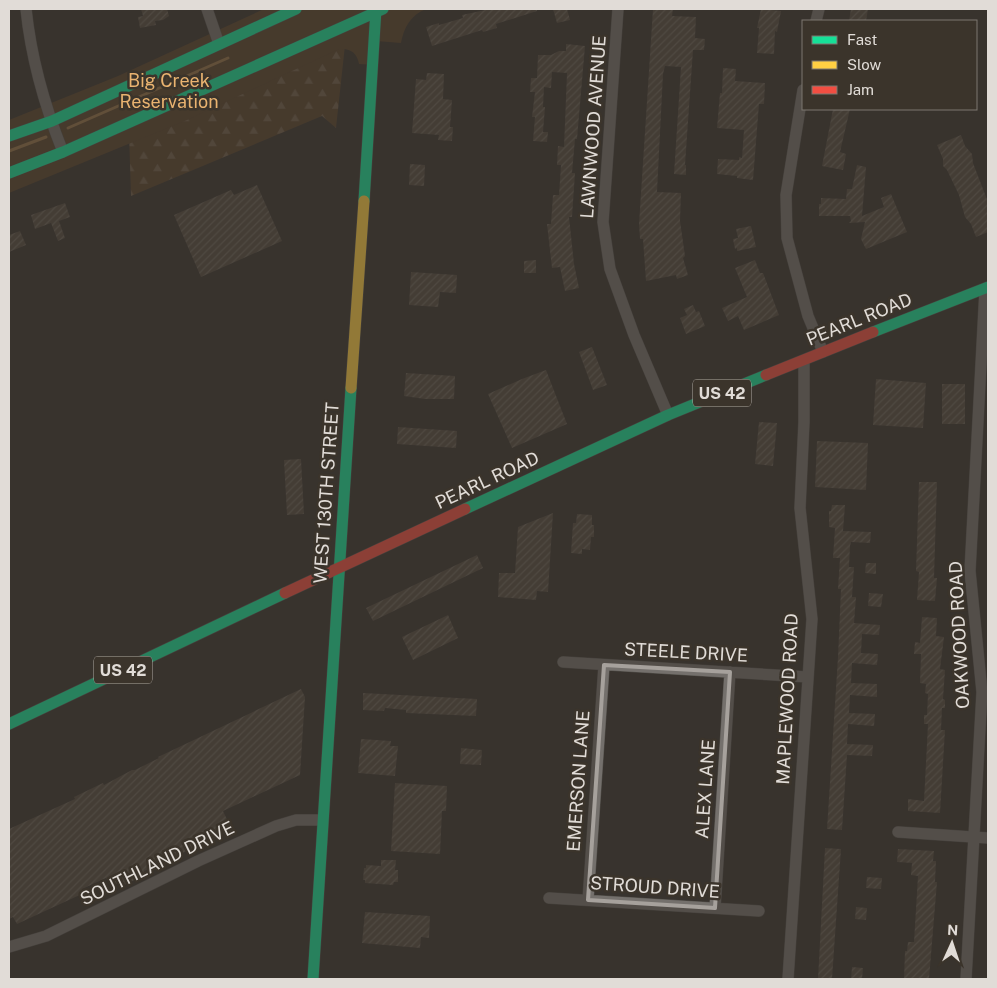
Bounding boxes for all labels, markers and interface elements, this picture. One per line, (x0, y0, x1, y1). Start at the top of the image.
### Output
legend (802, 20, 977, 110)
text: Fast (847, 31, 877, 48)
street label: LAWNWOOD AVENUE (576, 35, 610, 219)
text: Slow (847, 56, 882, 73)
park label: Big Creek Reservation (119, 70, 219, 112)
text: Jam (847, 81, 874, 98)
street label: PEARL ROAD (803, 288, 915, 350)
road number: US 42 (693, 379, 751, 406)
street label: WEST 130TH STREET (309, 401, 343, 584)
street label: PEARL ROAD (432, 447, 542, 513)
street label: OAKWOOD ROAD (945, 561, 973, 709)
street label: MAPLEWOOD ROAD (772, 613, 802, 785)
street label: STEELE DRIVE (624, 638, 748, 666)
road number: US 42 (94, 656, 152, 684)
street label: EMERSON LANE (563, 710, 593, 852)
street label: ALEX LANE (691, 739, 719, 839)
street label: SOUTHLAND DRIVE (77, 817, 237, 909)
street label: STROUD DRIVE (589, 872, 721, 902)
north arrow (927, 918, 977, 968)
text: N (947, 922, 959, 938)

